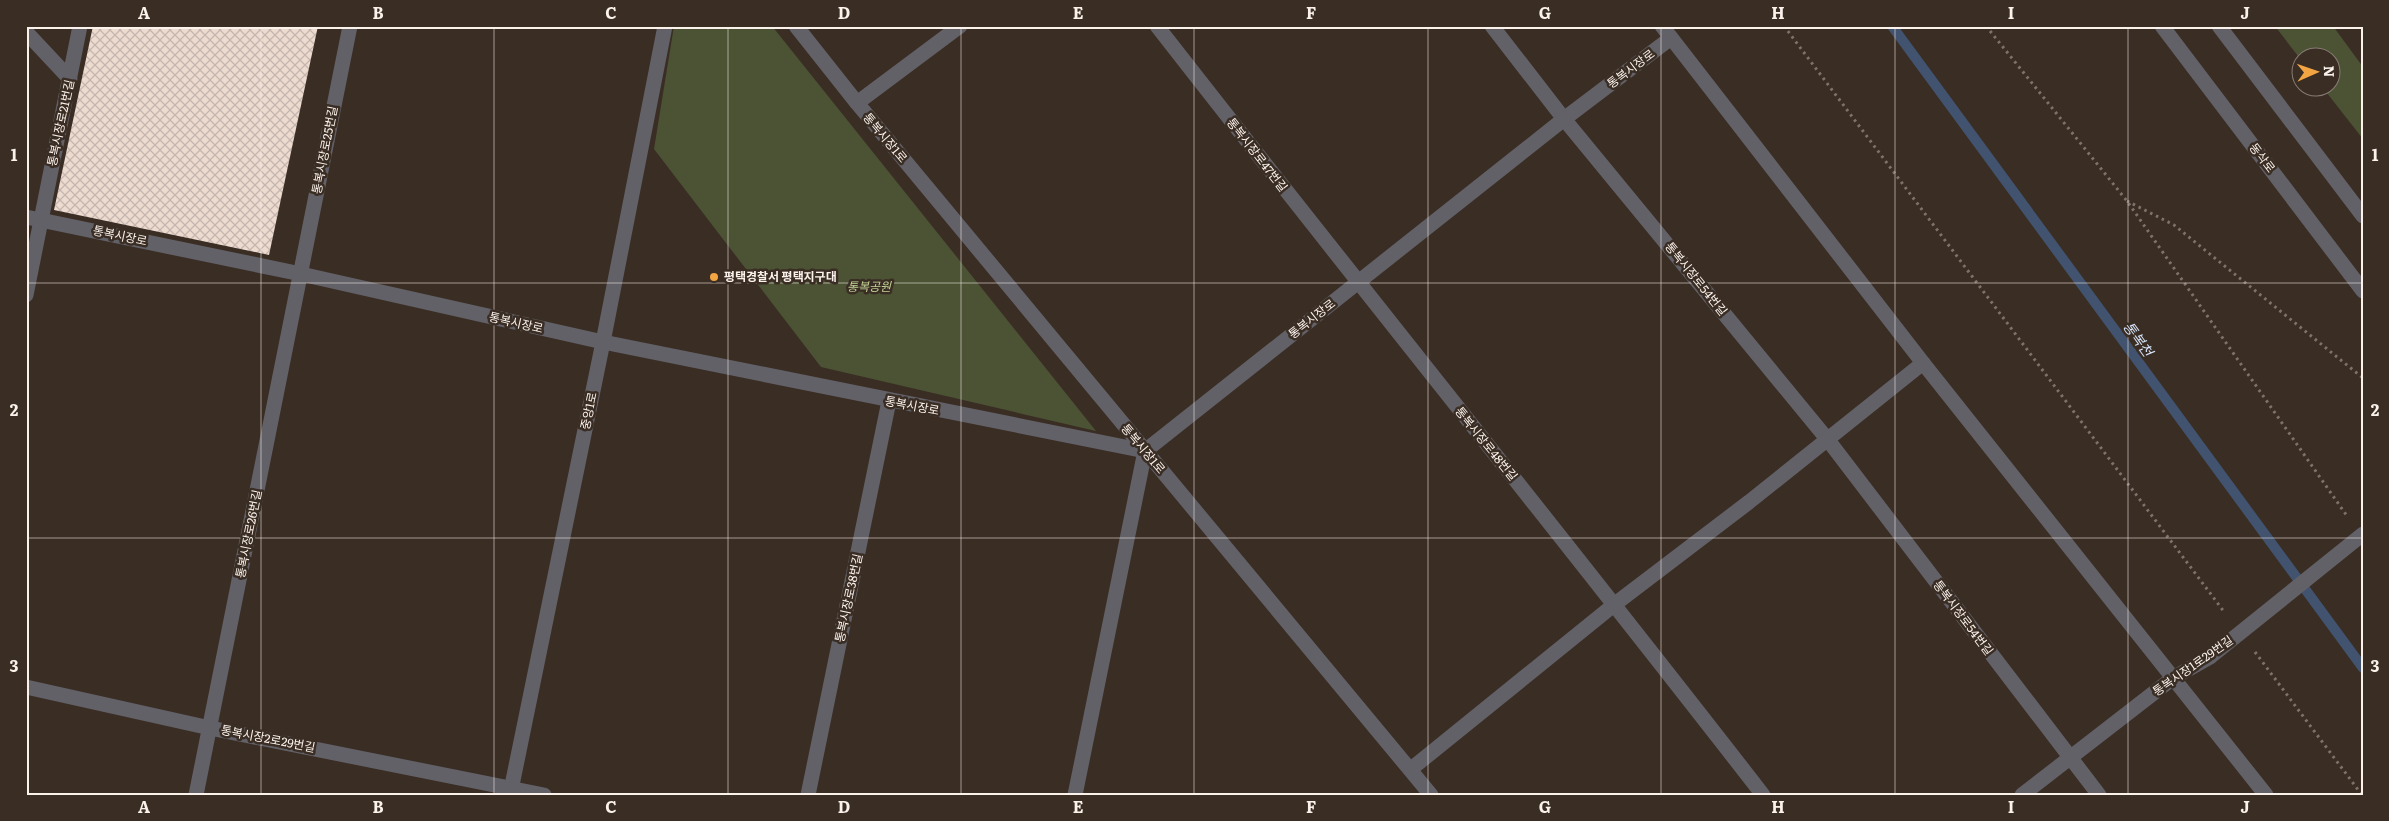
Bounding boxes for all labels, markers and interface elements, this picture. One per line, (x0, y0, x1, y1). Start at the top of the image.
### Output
text: A (138, 0, 150, 24)
text: B (372, 0, 384, 24)
text: C (605, 0, 617, 24)
text: D (838, 0, 850, 24)
text: E (1073, 0, 1084, 24)
text: F (1306, 0, 1316, 24)
text: G (1539, 0, 1551, 24)
text: H (1771, 0, 1785, 24)
text: I (2008, 0, 2014, 24)
text: J (2240, 0, 2250, 24)
street label: 통복시장로 (1603, 44, 1658, 92)
north arrow (2292, 48, 2342, 98)
text: N (2320, 65, 2340, 78)
street label: 통복시장로21번길 (42, 78, 78, 168)
street label: 통복시장로25번길 (307, 104, 341, 195)
street label: 통복시장1로 (860, 109, 912, 166)
street label: 통복시장로47번길 (1223, 114, 1292, 195)
street label: 동삭로 (2246, 139, 2280, 176)
text: 1 (11, 142, 18, 166)
text: 1 (2372, 142, 2379, 166)
street label: 통복시장로 (91, 220, 149, 250)
street label: 통복시장로54번길 (1661, 238, 1732, 319)
place label: 평택경찰서 평택지구대 (724, 267, 837, 285)
marker: 평택경찰서 평택지구대 (708, 271, 720, 283)
park label: 통복공원 (847, 277, 892, 295)
street label: 통복시장로 (1284, 294, 1339, 342)
street label: 통복시장로 (487, 307, 545, 337)
water label: 통복천 (2119, 317, 2159, 361)
street label: 중앙1로 (575, 390, 601, 431)
street label: 통복시장로 (883, 391, 941, 419)
text: 2 (10, 397, 19, 421)
text: 2 (2371, 397, 2380, 421)
street label: 통복시장로48번길 (1451, 403, 1522, 484)
street label: 통복시장1로 (1118, 420, 1170, 477)
street label: 통복시장로26번길 (231, 488, 265, 580)
street label: 통복시장로38번길 (830, 552, 866, 644)
street label: 통복시장로54번길 (1930, 576, 1998, 659)
street label: 통복시장1로29번길 (2149, 631, 2236, 700)
text: 3 (10, 653, 19, 677)
text: 3 (2371, 653, 2380, 677)
street label: 통복시장2로29번길 (219, 720, 317, 756)
text: A (138, 794, 150, 818)
text: B (372, 794, 384, 818)
text: C (605, 794, 617, 818)
text: D (838, 794, 850, 818)
text: E (1073, 794, 1084, 818)
text: F (1306, 794, 1316, 818)
text: G (1539, 794, 1551, 818)
text: H (1771, 794, 1785, 818)
text: I (2008, 794, 2014, 818)
text: J (2240, 794, 2250, 818)

